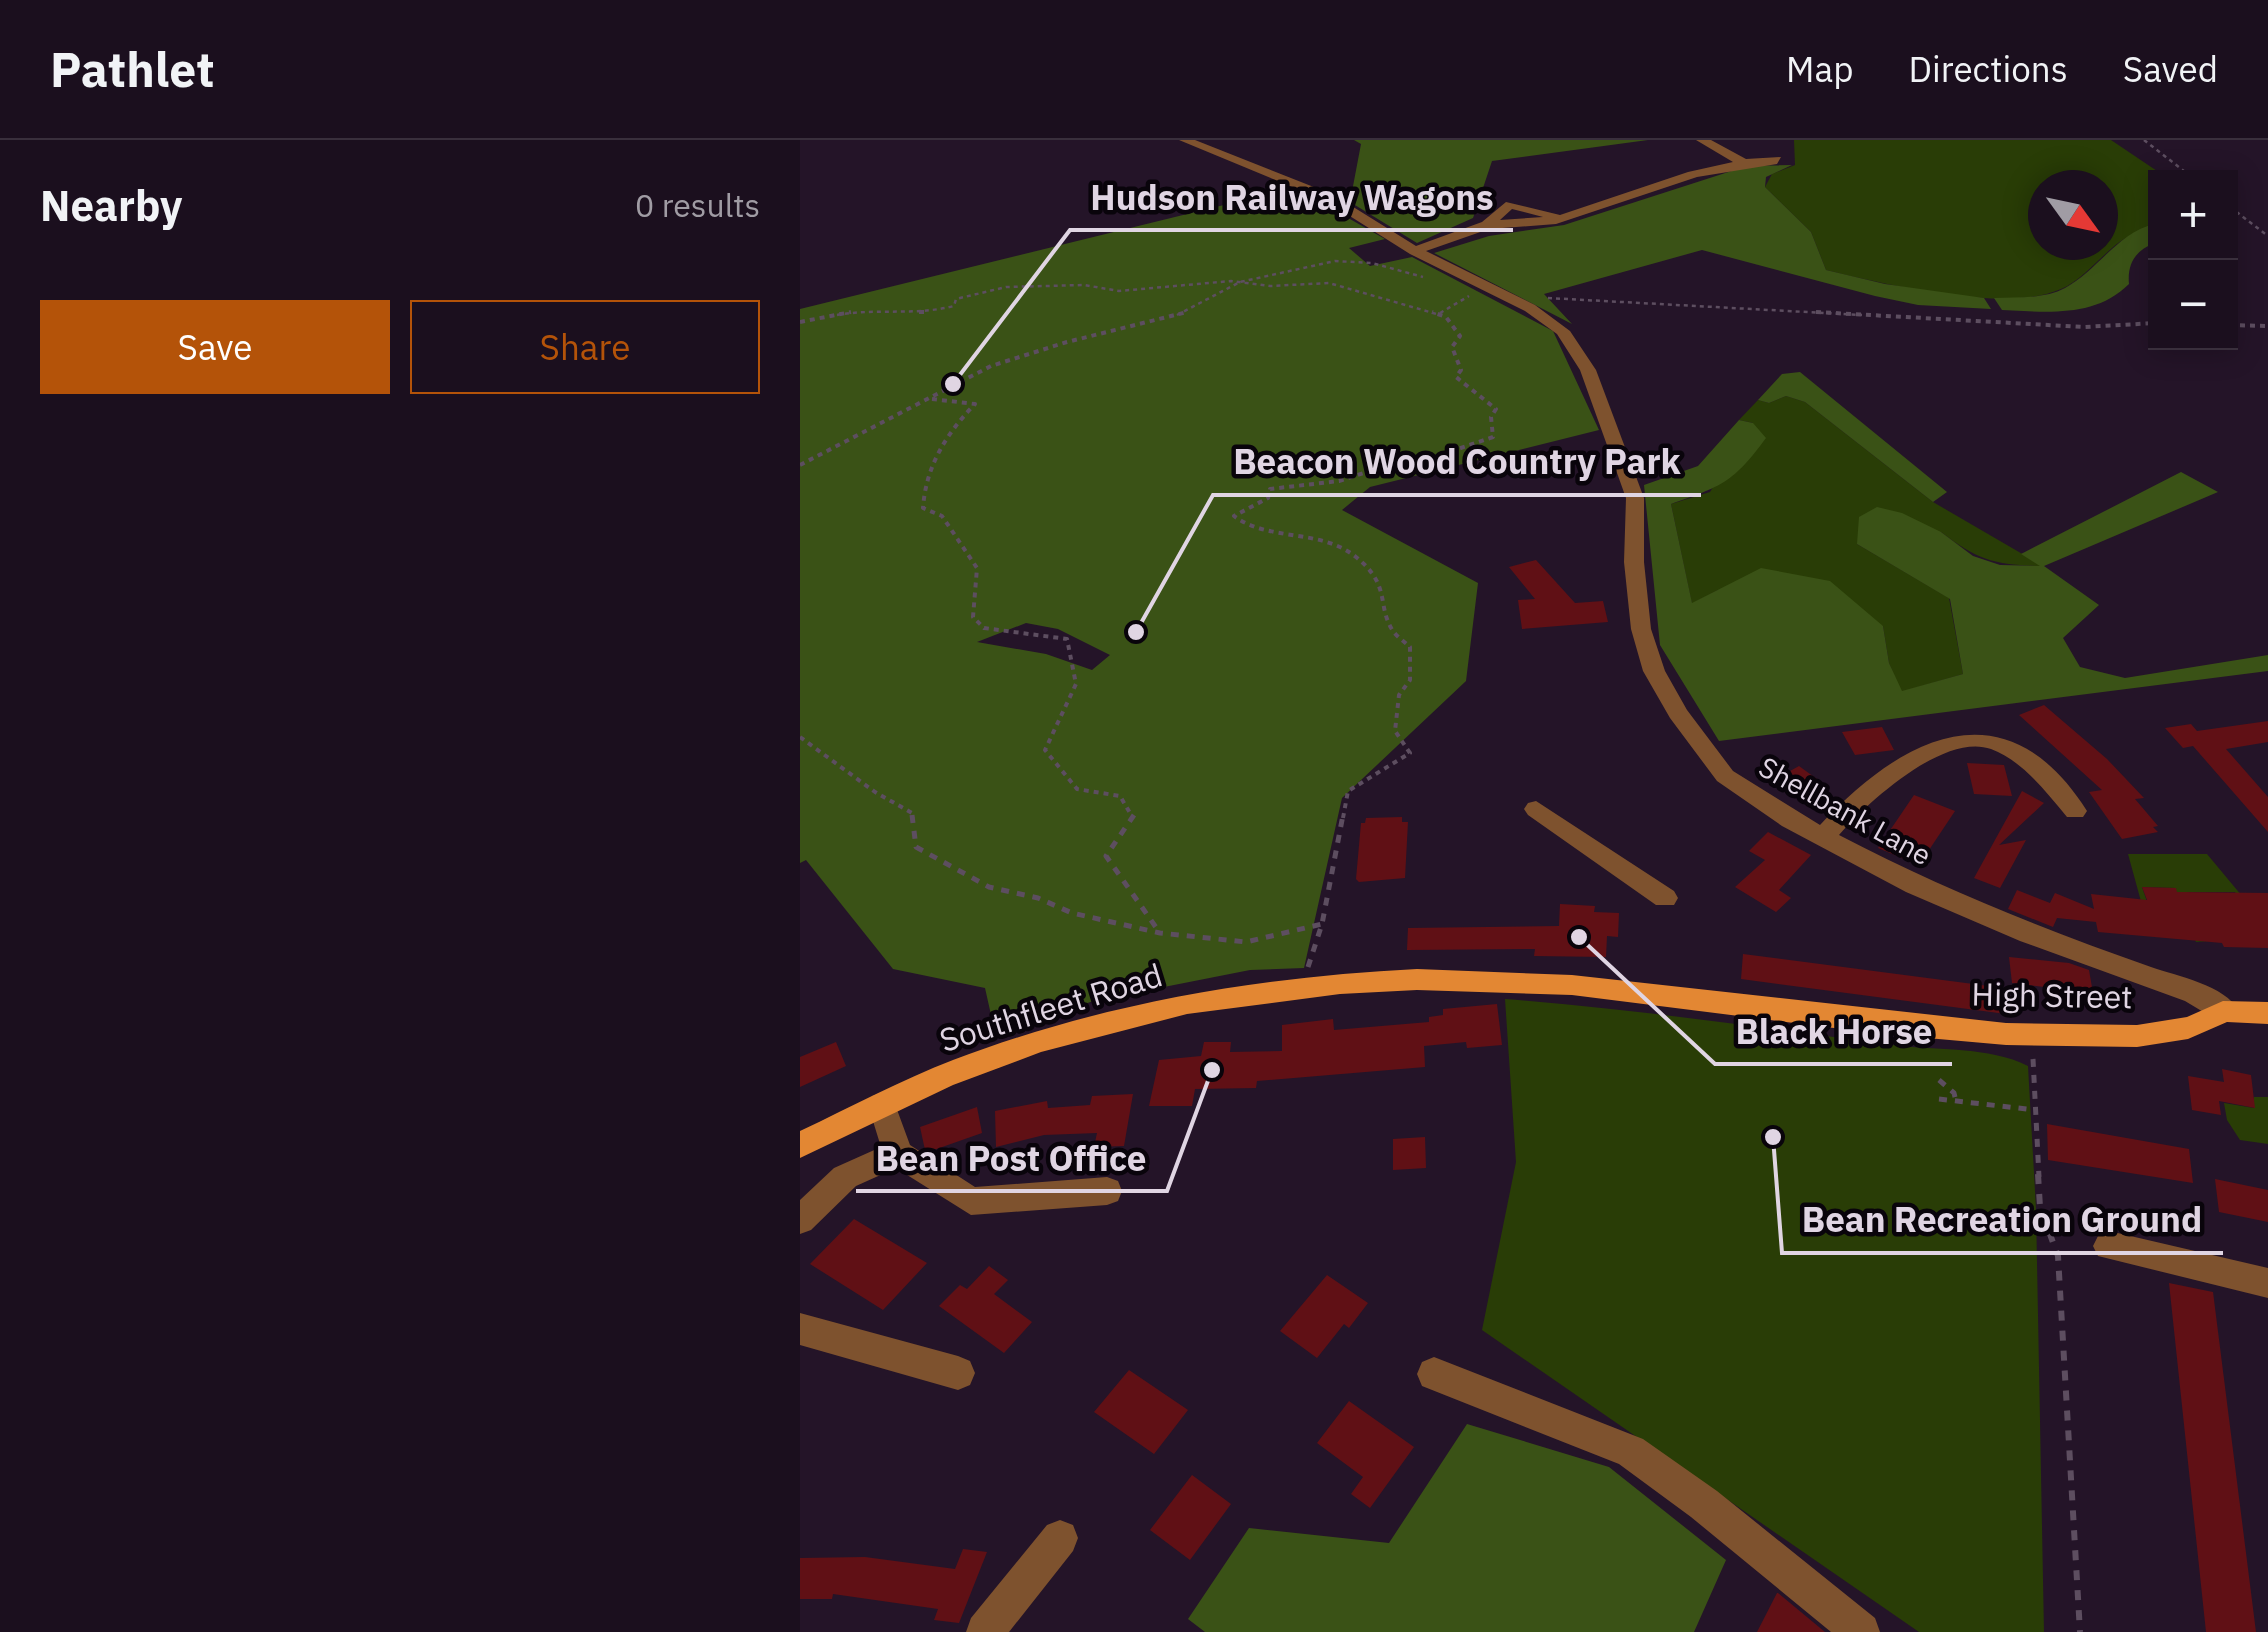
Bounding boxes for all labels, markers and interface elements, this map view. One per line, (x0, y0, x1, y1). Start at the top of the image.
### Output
text: Pathlet (50, 38, 215, 100)
text: Map (1786, 46, 1854, 92)
text: Directions (1909, 46, 2068, 92)
text: Saved (2123, 46, 2218, 92)
callout: Hudson Railway Wagons (1070, 165, 1513, 230)
north arrow (2028, 170, 2118, 260)
map controls (2148, 170, 2238, 350)
button: + (2148, 170, 2238, 260)
text: Hudson Railway Wagons (1090, 174, 1494, 220)
text: Nearby (40, 178, 182, 233)
text: 0 results (635, 184, 760, 226)
button: − (2148, 260, 2238, 350)
button: Save (40, 300, 390, 394)
button: Share (410, 300, 760, 394)
callout: Beacon Wood Country Park (1213, 430, 1701, 495)
text: Beacon Wood Country Park (1233, 438, 1682, 484)
street label: Shellbank Lane (1753, 748, 1938, 873)
street label: Southfleet Road (934, 953, 1167, 1061)
street label: High Street (1971, 973, 2133, 1017)
callout: Black Horse (1715, 999, 1952, 1064)
text: Black Horse (1736, 1008, 1932, 1054)
callout: Bean Post Office (856, 1126, 1167, 1191)
text: Bean Post Office (875, 1135, 1147, 1181)
callout: Bean Recreation Ground (1782, 1188, 2223, 1253)
text: Bean Recreation Ground (1802, 1196, 2202, 1242)

